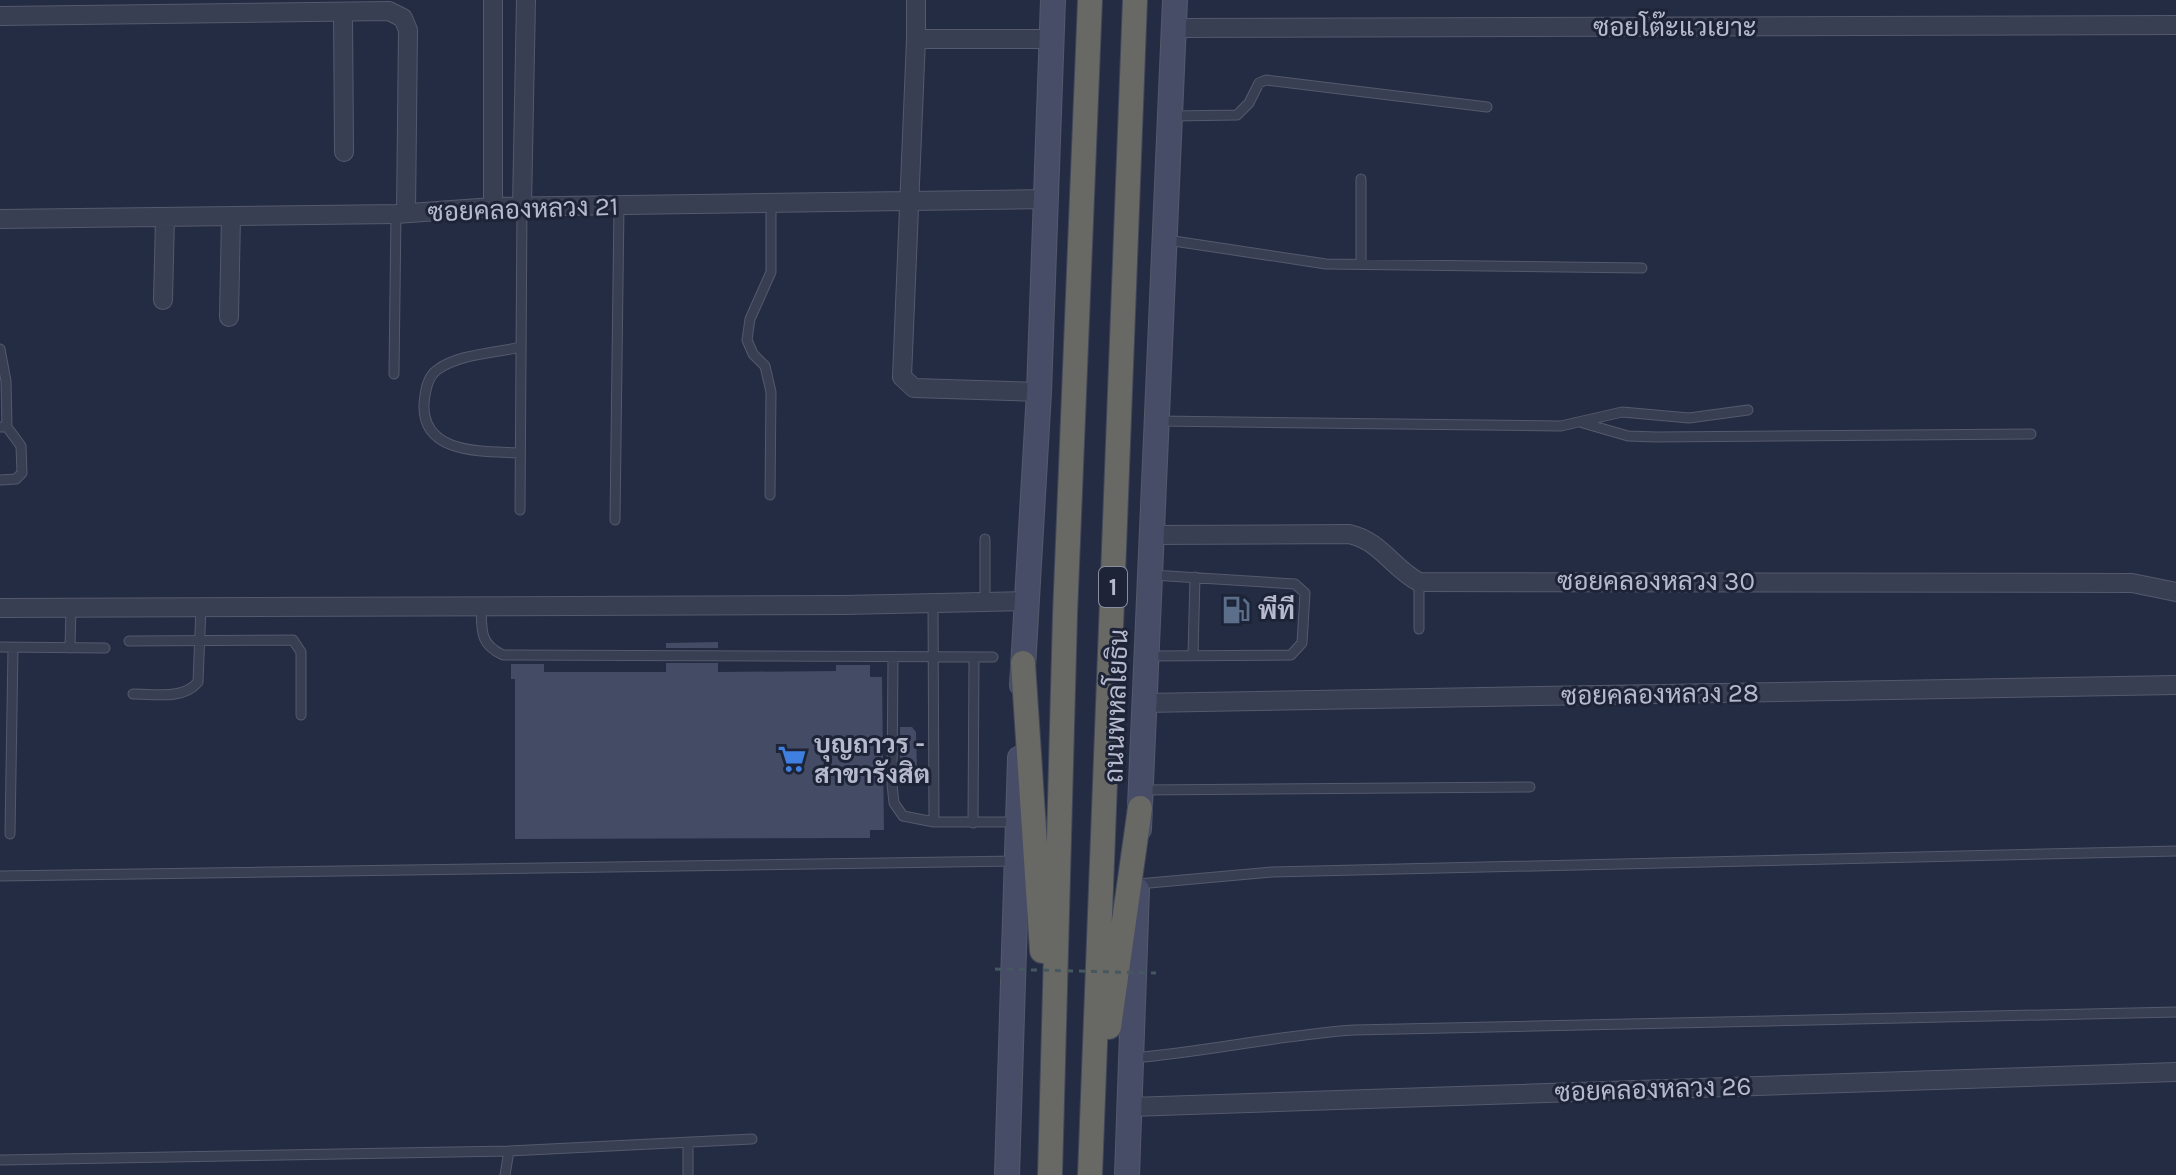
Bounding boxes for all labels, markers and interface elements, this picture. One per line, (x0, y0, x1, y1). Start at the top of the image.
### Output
street label: ซอยโต๊ะแวเยาะ (1593, 11, 1757, 43)
street label: ซอยคลองหลวง 21 (427, 191, 619, 228)
street label: ซอยคลองหลวง 30 (1557, 566, 1755, 597)
road number: 1 (1099, 567, 1127, 607)
fuel station icon: พีที (1221, 595, 1251, 625)
place label: พีที (1258, 595, 1295, 626)
street label: ถนนพหลโยธิน (1097, 629, 1135, 783)
street label: ซอยคลองหลวง 28 (1561, 677, 1759, 712)
place label: บุญถาวร - สาขารังสิต (814, 729, 930, 790)
supermarket icon: บุญถาวร - สาขารังสิต (777, 744, 807, 774)
street label: ซอยคลองหลวง 26 (1554, 1071, 1752, 1108)

